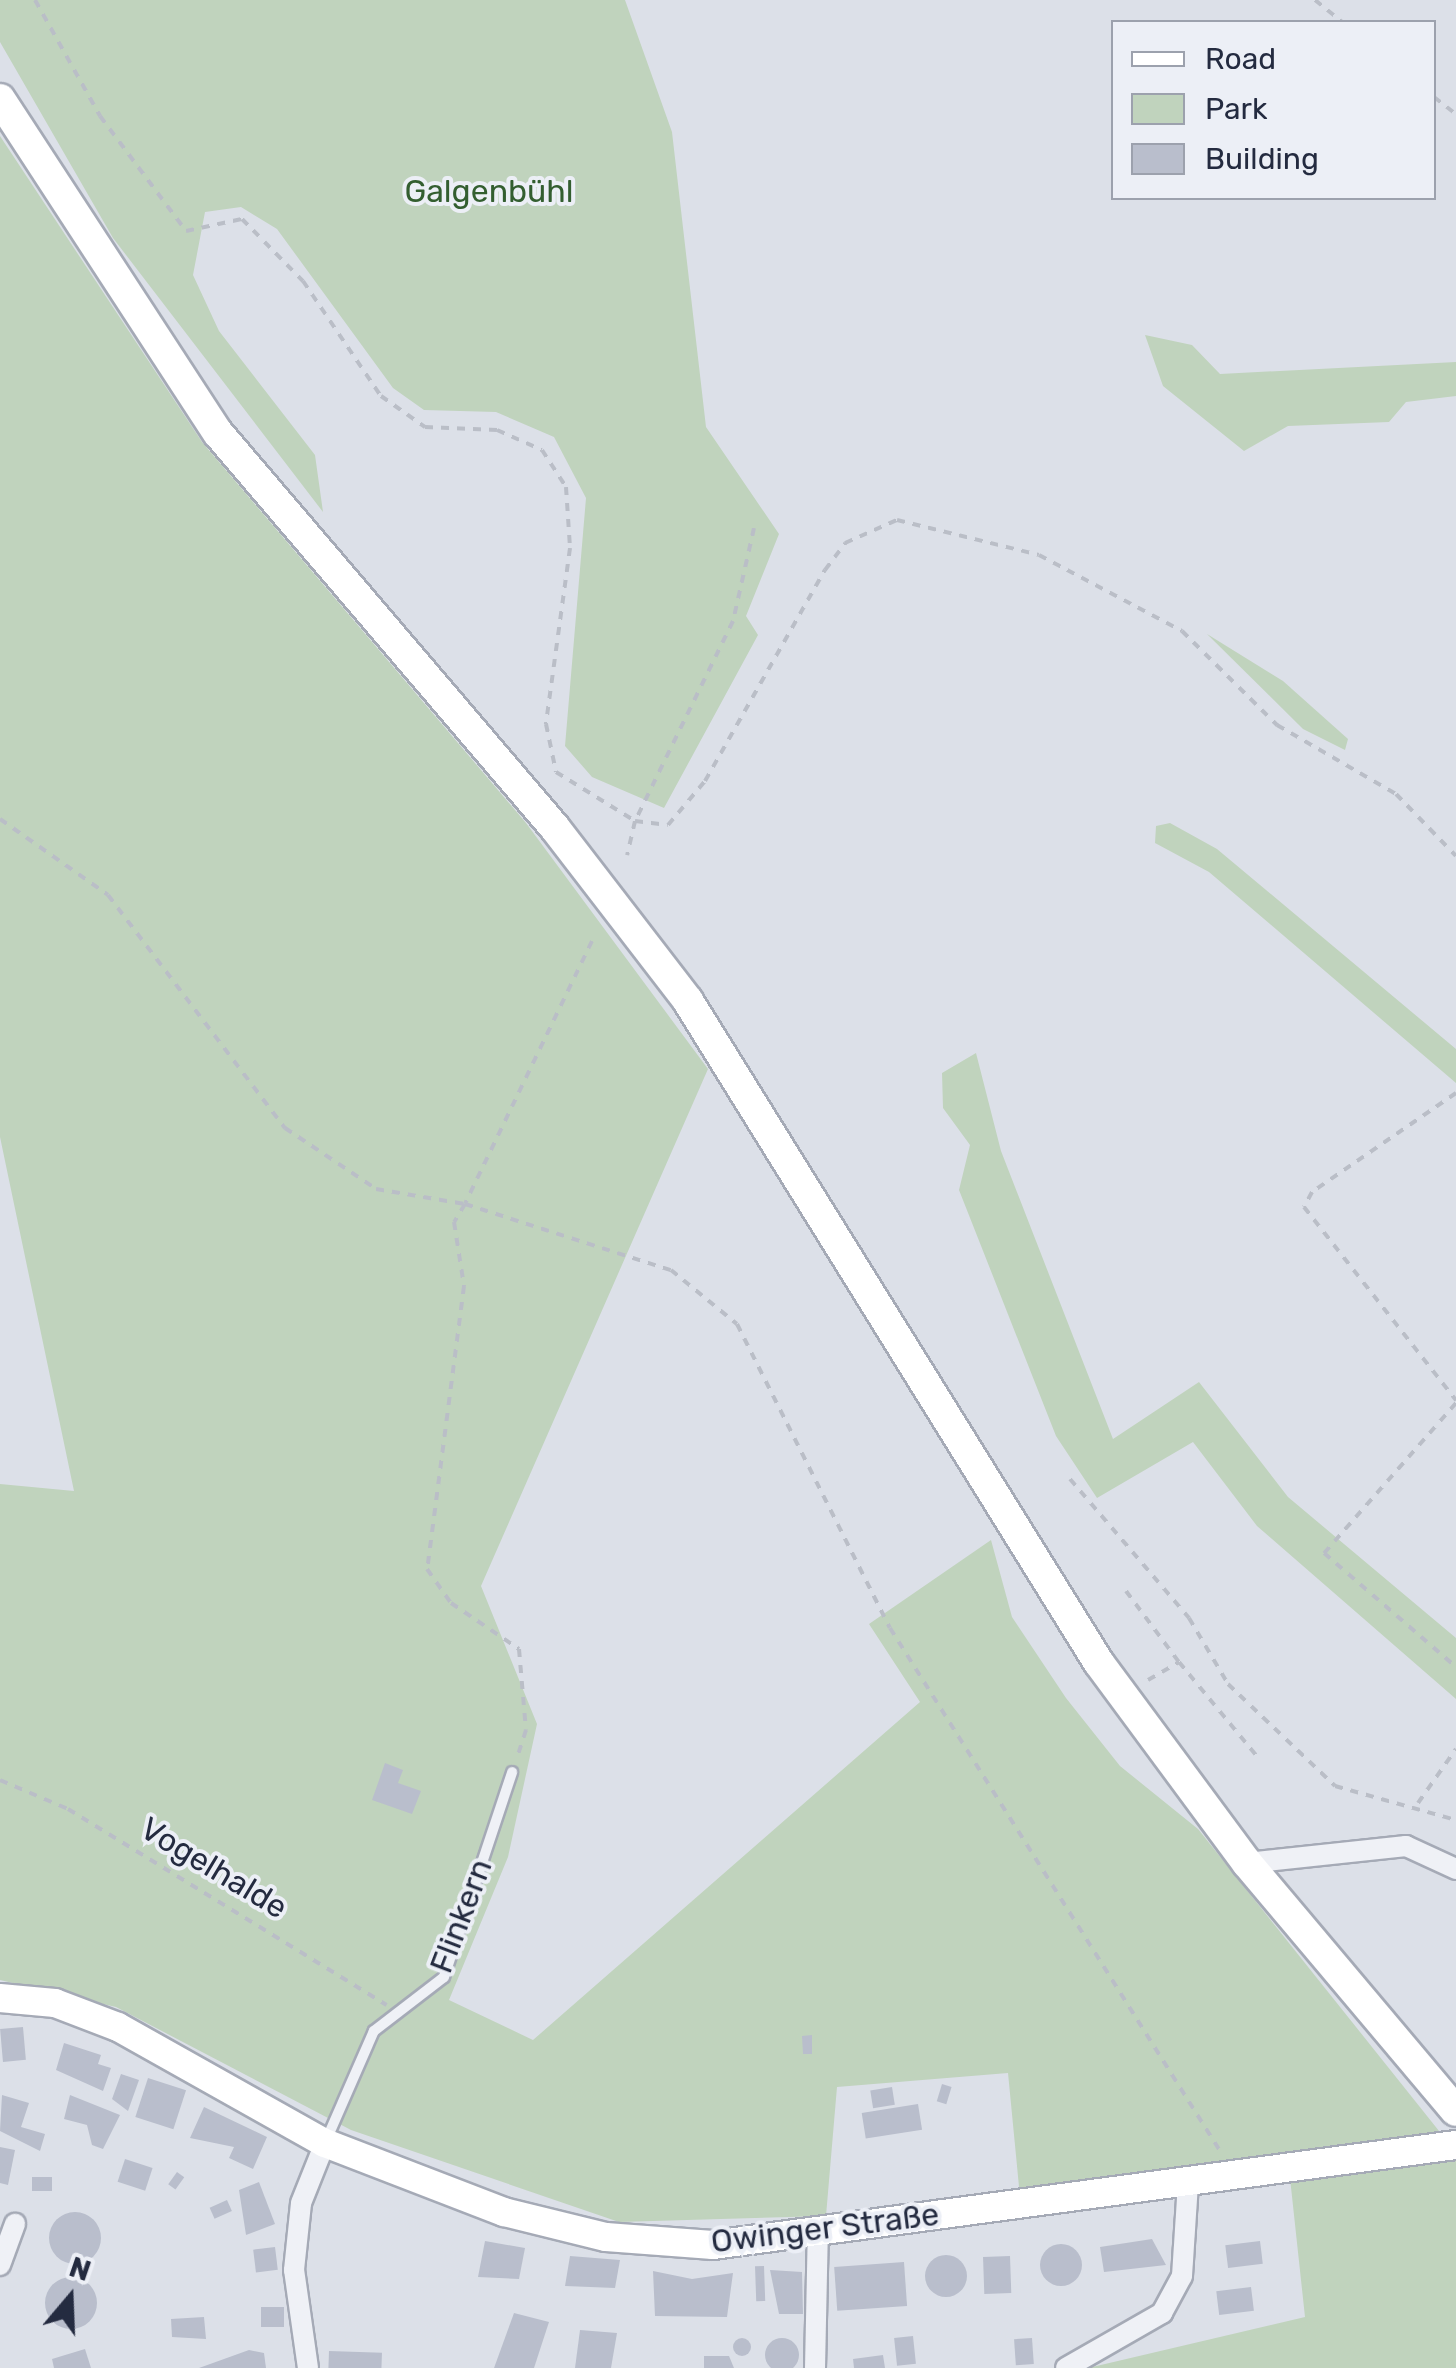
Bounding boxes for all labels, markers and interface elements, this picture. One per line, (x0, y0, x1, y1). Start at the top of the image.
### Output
legend (1111, 20, 1436, 200)
text: Road (1205, 41, 1276, 77)
text: Park (1205, 91, 1267, 127)
text: Building (1205, 141, 1319, 177)
park label: Galgenbühl (404, 172, 574, 210)
street label: Vogelhalde (134, 1809, 294, 1927)
street label: Flinkern (422, 1854, 500, 1978)
street label: Owinger Straße (708, 2195, 942, 2261)
north arrow (20, 2248, 120, 2348)
text: N (65, 2250, 95, 2288)

